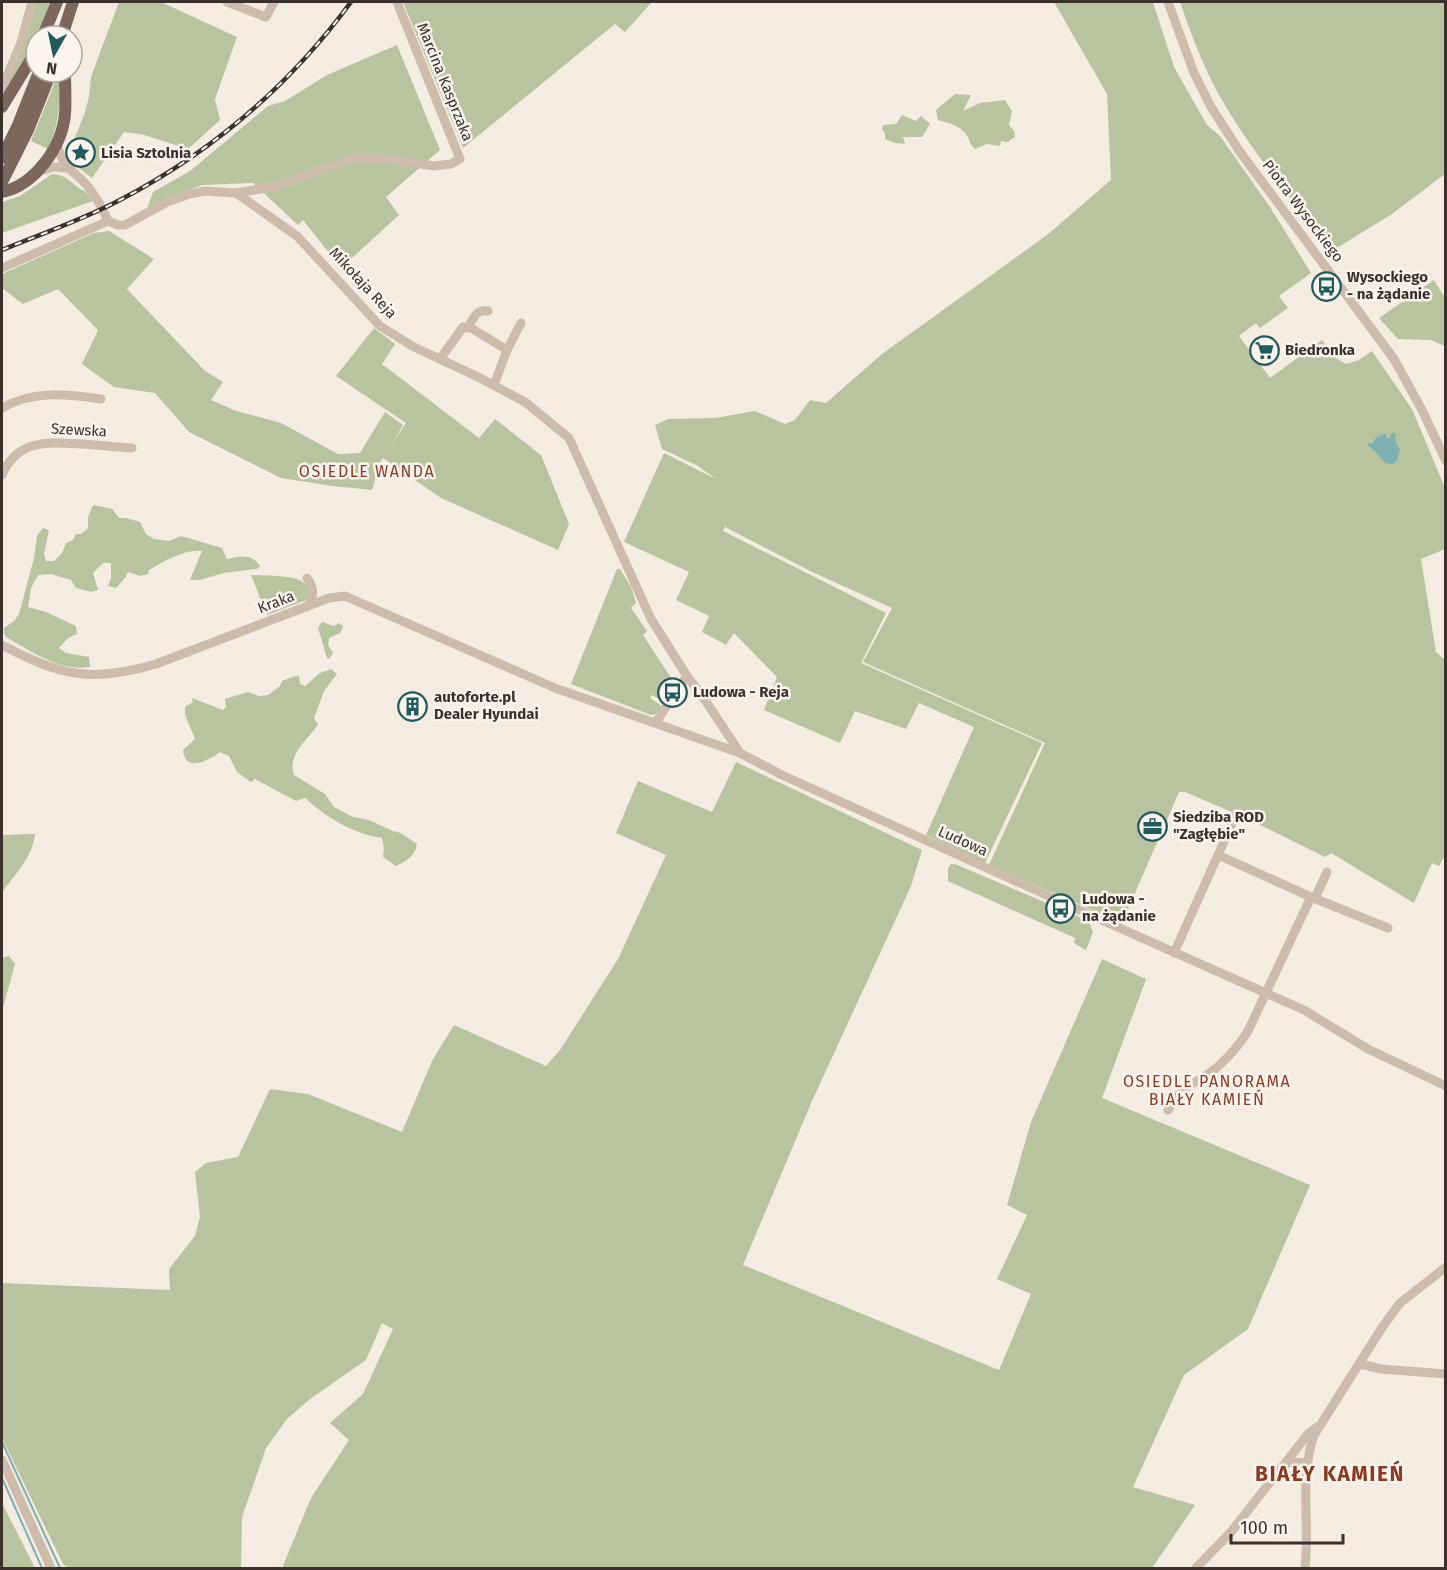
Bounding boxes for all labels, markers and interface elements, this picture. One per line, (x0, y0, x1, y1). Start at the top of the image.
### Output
street label: Marcina Kasprzaka (413, 20, 477, 144)
north arrow (24, 24, 84, 84)
text: N (45, 58, 58, 79)
place icon: Lisia Sztolnia (64, 137, 96, 169)
place label: Lisia Sztolnia (101, 144, 191, 162)
street label: Piotra Wysockiego (1259, 156, 1347, 266)
street label: Mikołaja Reja (326, 244, 400, 322)
place label: Wysockiego - na żądanie (1347, 268, 1430, 303)
bus stop icon: Wysockiego - na żądanie (1310, 270, 1342, 302)
supermarket icon: Biedronka (1248, 334, 1280, 366)
place label: Biedronka (1285, 341, 1355, 359)
street label: Szewska (51, 420, 107, 440)
district label: OSIEDLE WANDA (299, 462, 435, 481)
street label: Kraka (255, 587, 297, 617)
bus stop icon: Ludowa - Reja (656, 676, 688, 708)
place label: Ludowa - Reja (693, 683, 789, 701)
place label: autoforte.pl Dealer Hyundai (434, 688, 539, 723)
building icon: autoforte.pl Dealer Hyundai (397, 690, 429, 722)
place label: Siedziba ROD "Zagłębie" (1173, 808, 1264, 843)
office icon: Siedziba ROD "Zagłębie" (1136, 810, 1168, 842)
street label: Ludowa (935, 822, 991, 860)
place label: Ludowa - na żądanie (1082, 890, 1156, 925)
bus stop icon: Ludowa - na żądanie (1045, 892, 1077, 924)
district label: OSIEDLE PANORAMA BIAŁY KAMIEŃ (1123, 1072, 1291, 1109)
district label: BIAŁY KAMIEŃ (1255, 1460, 1405, 1487)
scale bar (1231, 1507, 1344, 1545)
text: 100 m (1240, 1517, 1288, 1539)

